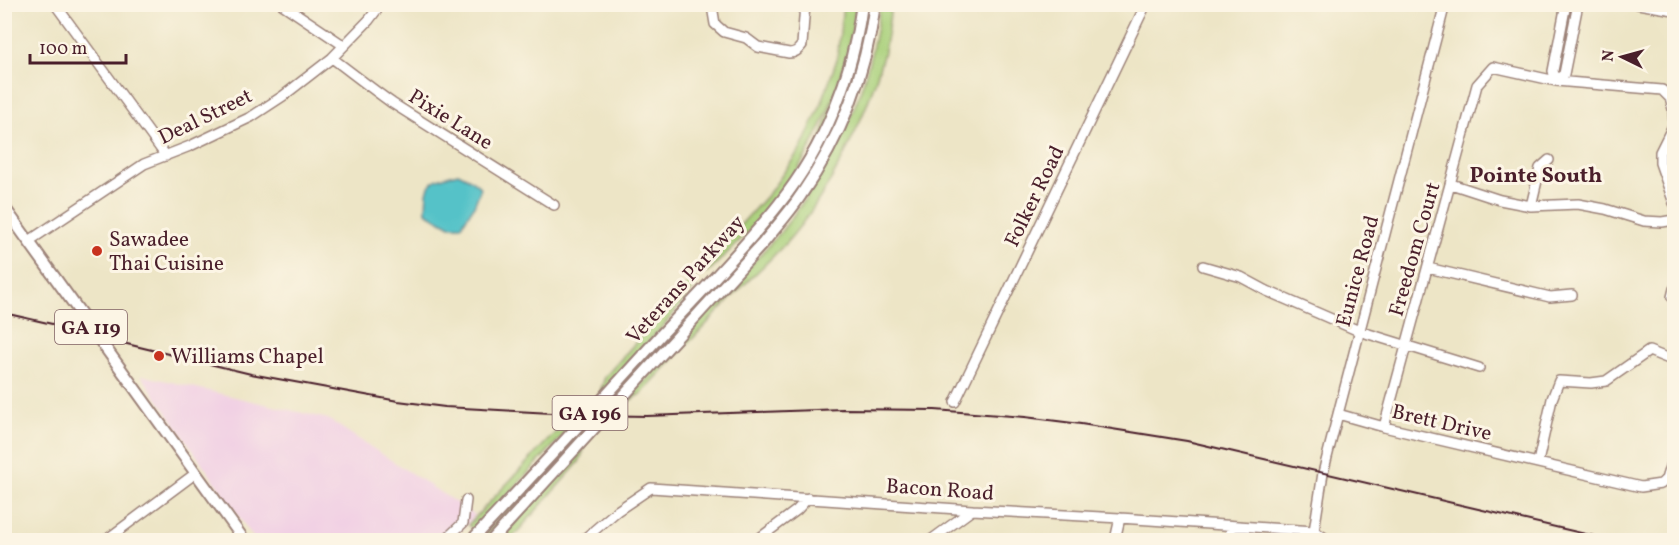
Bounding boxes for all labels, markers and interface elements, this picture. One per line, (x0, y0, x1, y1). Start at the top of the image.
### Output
scale bar (30, 27, 126, 65)
north arrow (1592, 27, 1652, 87)
text: 100 m (39, 37, 88, 62)
text: N (1598, 49, 1621, 63)
street label: Deal Street (154, 82, 258, 153)
street label: Pixie Lane (402, 83, 498, 158)
street label: Folker Road (998, 141, 1072, 252)
district label: Pointe South (1470, 161, 1602, 192)
street label: Freedom Court (1382, 179, 1448, 320)
street label: Veterans Parkway (620, 209, 752, 351)
street label: Eunice Road (1330, 212, 1387, 330)
place label: Sawadee Thai Cuisine (109, 226, 224, 279)
marker: Sawadee Thai Cuisine (90, 244, 104, 258)
road number: GA 119 (55, 310, 127, 344)
place label: Williams Chapel (171, 343, 324, 372)
marker: Williams Chapel (152, 349, 166, 363)
road number: GA 196 (552, 396, 628, 430)
street label: Brett Drive (1389, 398, 1495, 449)
street label: Bacon Road (885, 472, 995, 509)

